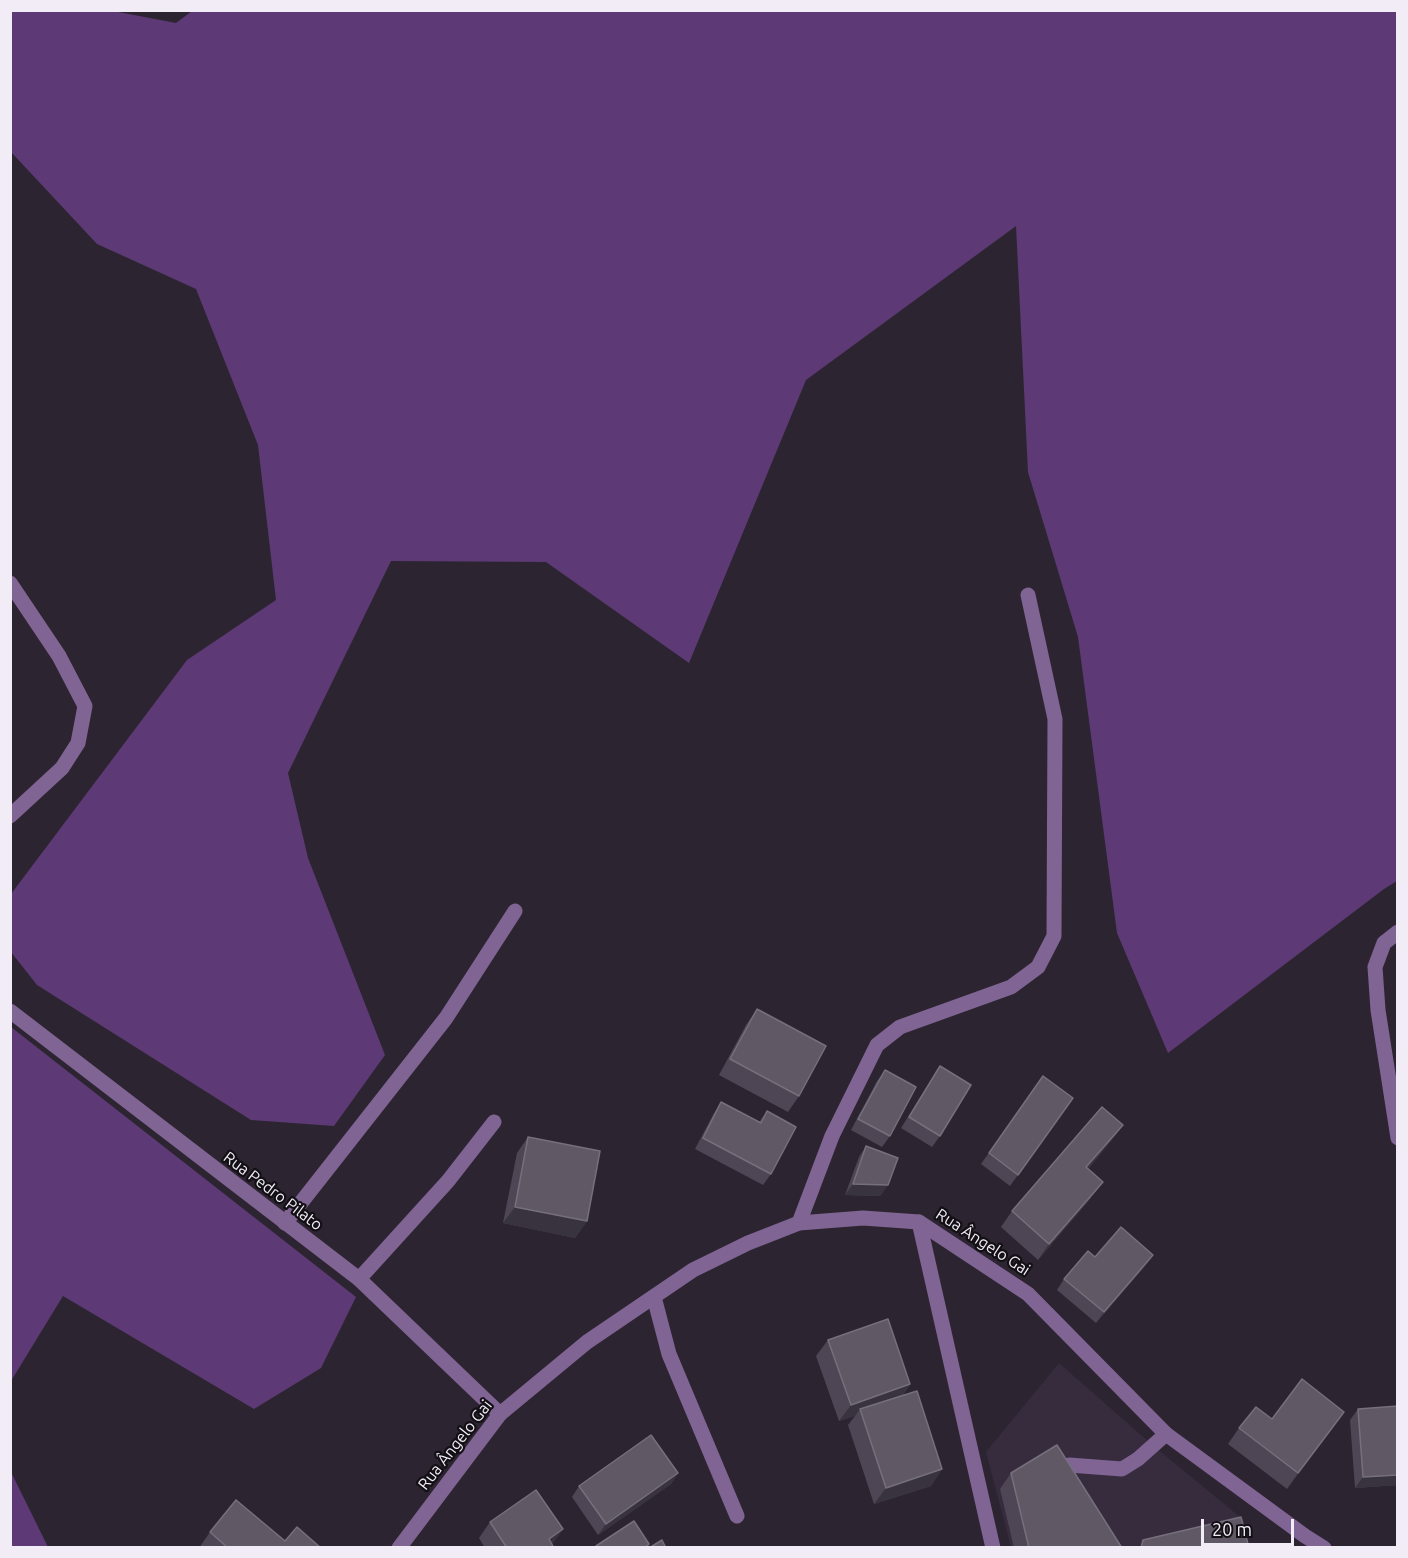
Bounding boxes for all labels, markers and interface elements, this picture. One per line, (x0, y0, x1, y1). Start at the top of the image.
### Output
street label: Rua Pedro Pilato (220, 1148, 326, 1234)
street label: Rua Ângelo Gai (932, 1204, 1034, 1280)
street label: Rua Ângelo Gai (414, 1396, 496, 1494)
scale bar (1204, 1507, 1297, 1545)
text: 20 m (1212, 1519, 1252, 1539)

